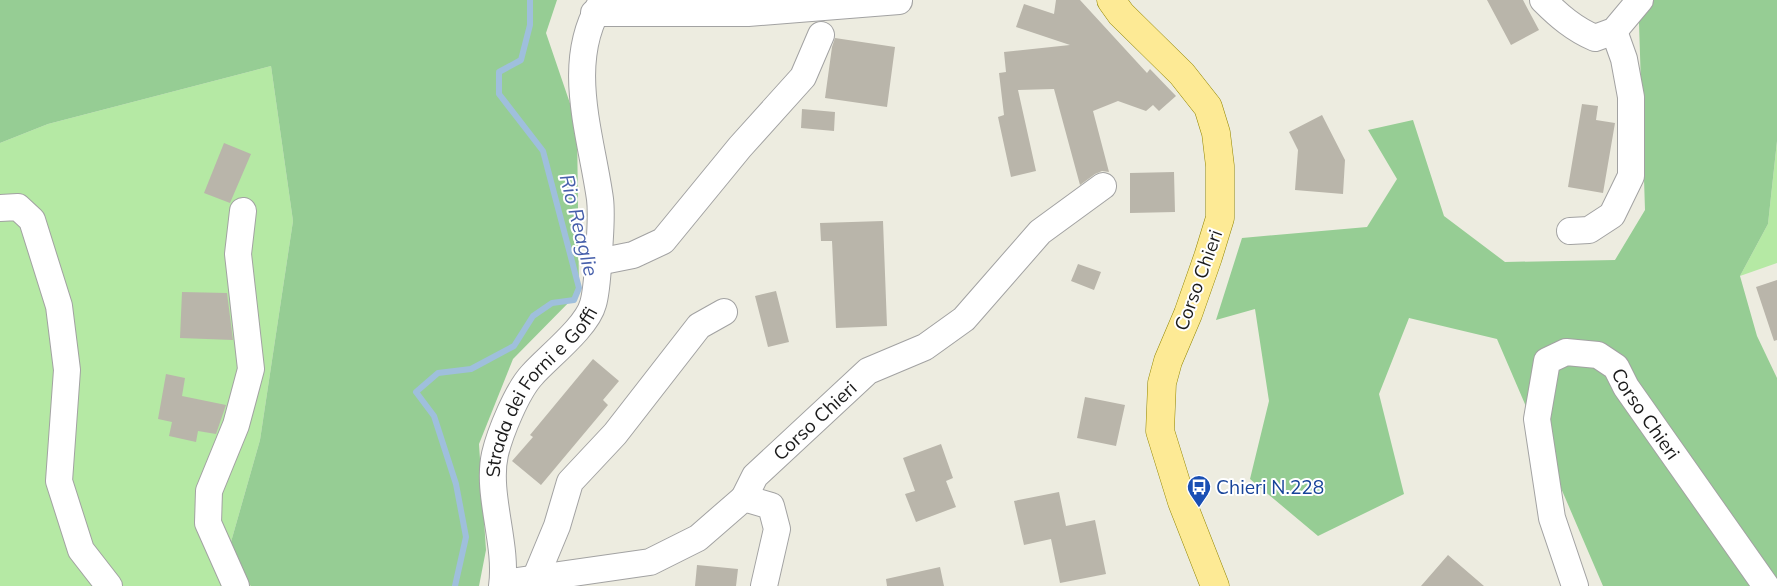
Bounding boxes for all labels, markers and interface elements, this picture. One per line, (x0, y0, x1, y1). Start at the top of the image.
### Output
water label: Rio Reaglie (555, 171, 604, 279)
street label: Corso Chieri (1169, 226, 1227, 334)
street label: Strada dei Forni e Goffi (481, 302, 602, 478)
street label: Corso Chieri (1606, 364, 1685, 464)
street label: Corso Chieri (768, 376, 862, 465)
bus stop icon: Chieri N.228 (1186, 474, 1212, 508)
place label: Chieri N.228 (1216, 475, 1324, 499)

